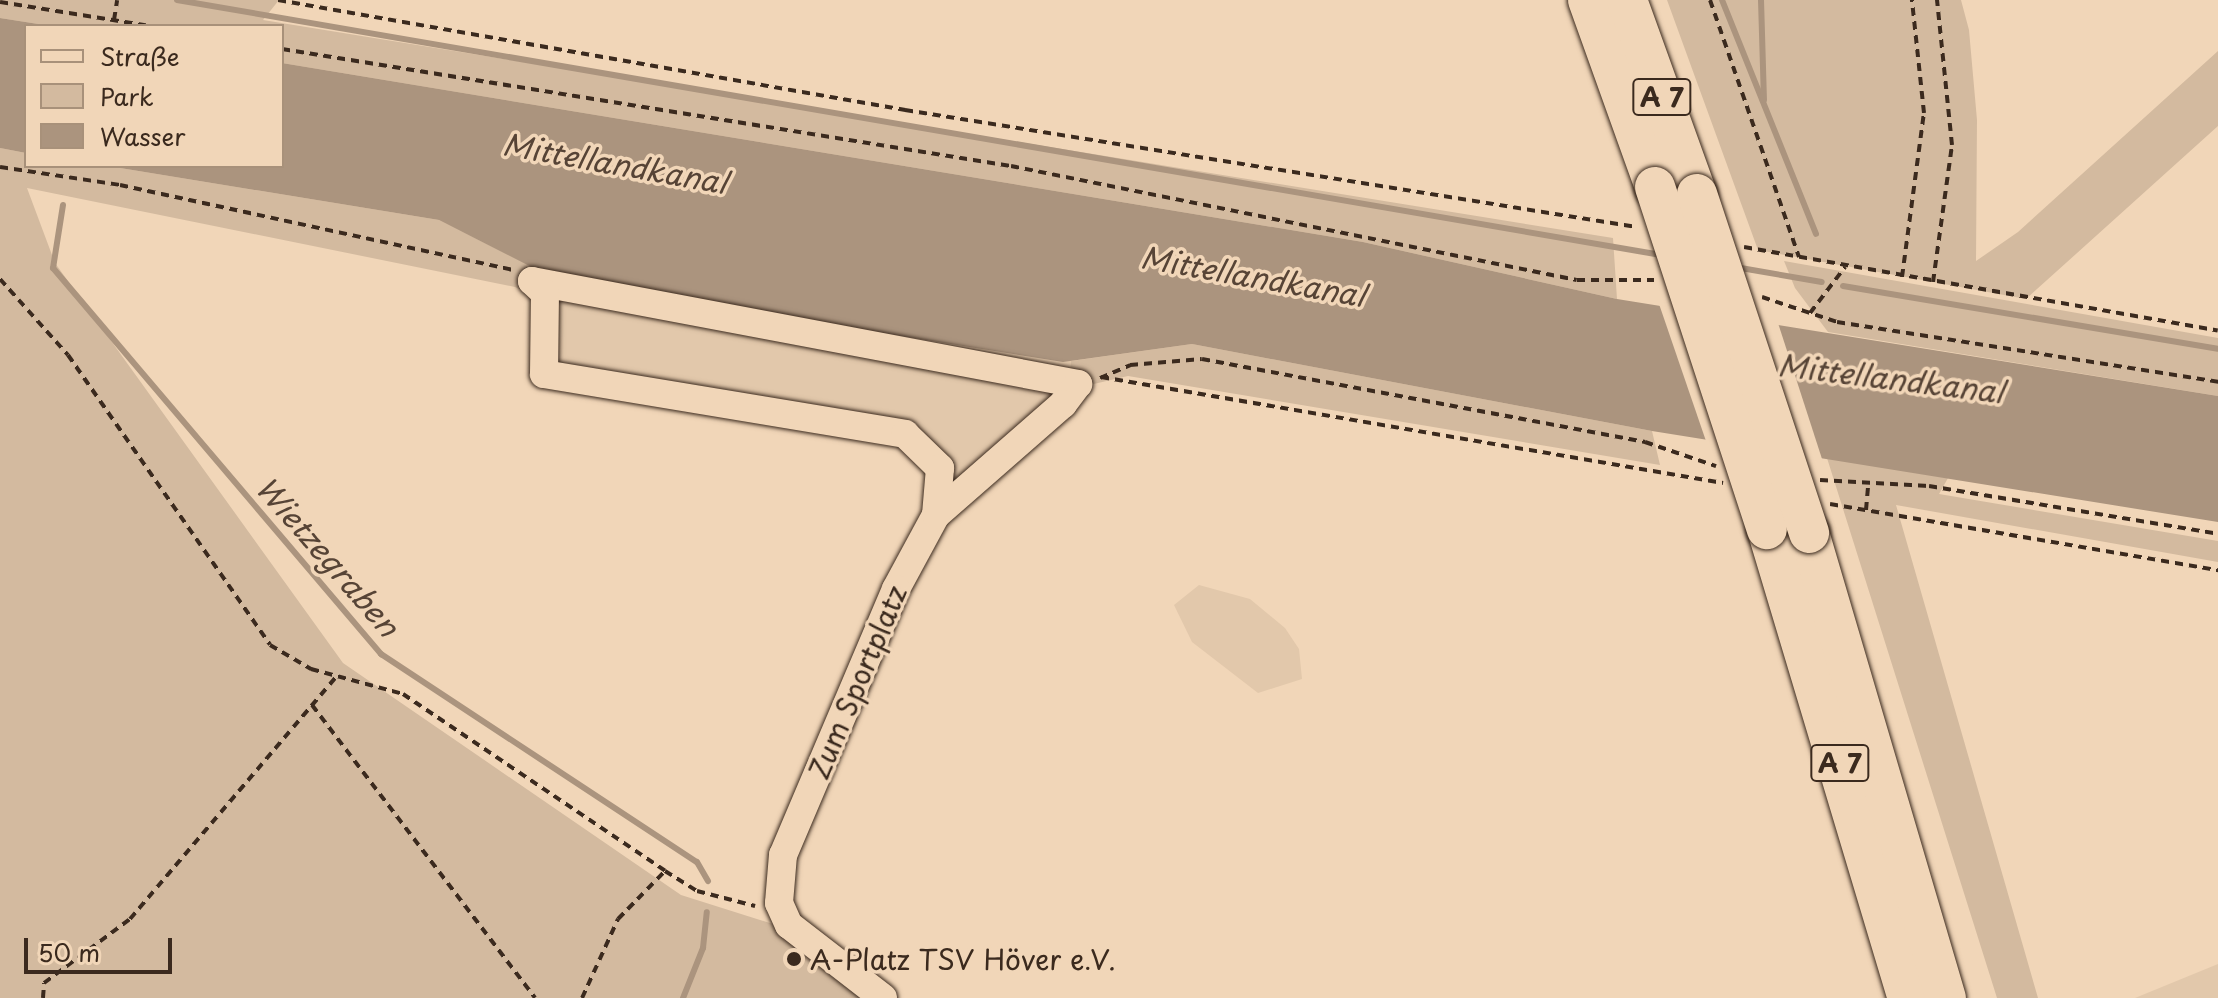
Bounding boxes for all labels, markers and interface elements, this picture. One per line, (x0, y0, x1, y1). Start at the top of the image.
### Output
legend (24, 24, 284, 168)
text: Straße (100, 38, 179, 74)
road number: A 7 (1632, 75, 1692, 119)
text: Park (100, 78, 154, 114)
text: Wasser (100, 118, 185, 154)
water label: Mittellandkanal (500, 126, 730, 200)
water label: Mittellandkanal (1138, 239, 1368, 313)
water label: Mittellandkanal (1776, 346, 2006, 410)
water label: Wietzegraben (249, 469, 407, 643)
street label: Zum Sportplatz (801, 581, 913, 783)
road number: A 7 (1810, 741, 1870, 785)
scale bar (28, 922, 176, 972)
text: 50 m (38, 934, 100, 970)
place label: A-Platz TSV Höver e.V. (810, 942, 1118, 976)
marker: A-Platz TSV Höver e.V. (785, 950, 803, 968)

